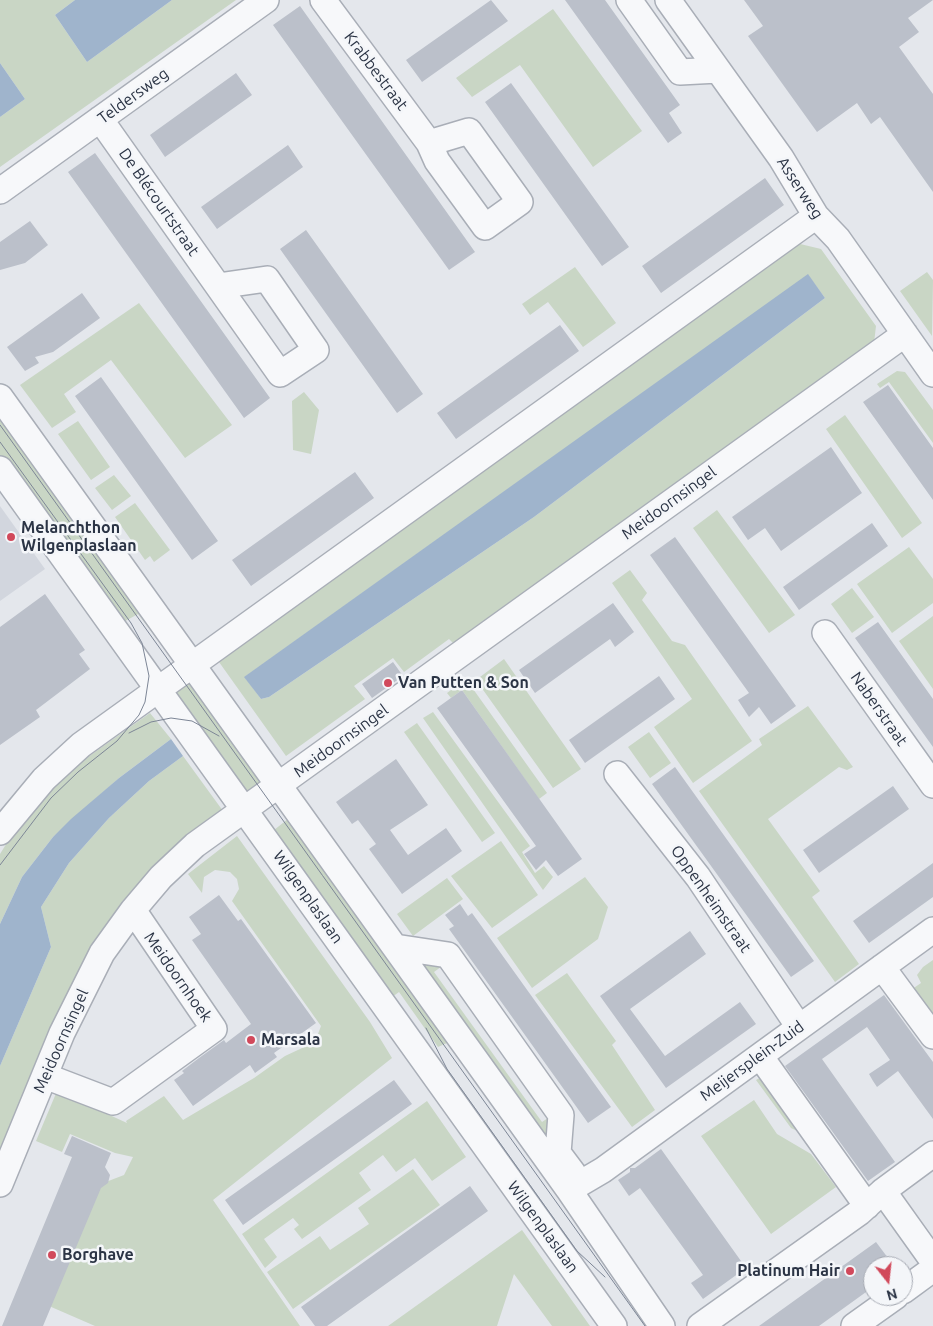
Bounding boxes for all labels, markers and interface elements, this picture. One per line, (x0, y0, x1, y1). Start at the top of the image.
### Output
street label: Krabbestraat (340, 28, 412, 114)
street label: Teldersweg (94, 64, 172, 128)
street label: De Blécourtstraat (115, 144, 203, 260)
street label: Asserweg (773, 153, 827, 223)
street label: Meidoornsingel (618, 462, 720, 544)
place label: Melanchthon Wilgenplaslaan (21, 518, 137, 556)
marker: Melanchthon Wilgenplaslaan (5, 531, 17, 543)
street label: Naberstraat (846, 668, 912, 750)
place label: Van Putten & Son (398, 673, 529, 693)
marker: Van Putten & Son (382, 677, 394, 689)
street label: Meidoornsingel (290, 700, 392, 782)
street label: Oppenheimstraat (667, 842, 755, 956)
street label: Wilgenplaslaan (269, 847, 347, 947)
street label: Meidoornhoek (140, 928, 216, 1026)
street label: Meidoornsingel (29, 986, 93, 1096)
street label: Meijersplein-Zuid (696, 1017, 808, 1105)
place label: Marsala (261, 1030, 320, 1050)
marker: Marsala (245, 1034, 257, 1046)
street label: Wilgenplaslaan (503, 1177, 583, 1277)
place label: Borghave (62, 1245, 134, 1265)
marker: Borghave (46, 1249, 58, 1261)
north arrow (863, 1256, 913, 1306)
place label: Platinum Hair (737, 1261, 840, 1281)
marker: Platinum Hair (844, 1265, 856, 1277)
text: N (885, 1285, 899, 1304)

